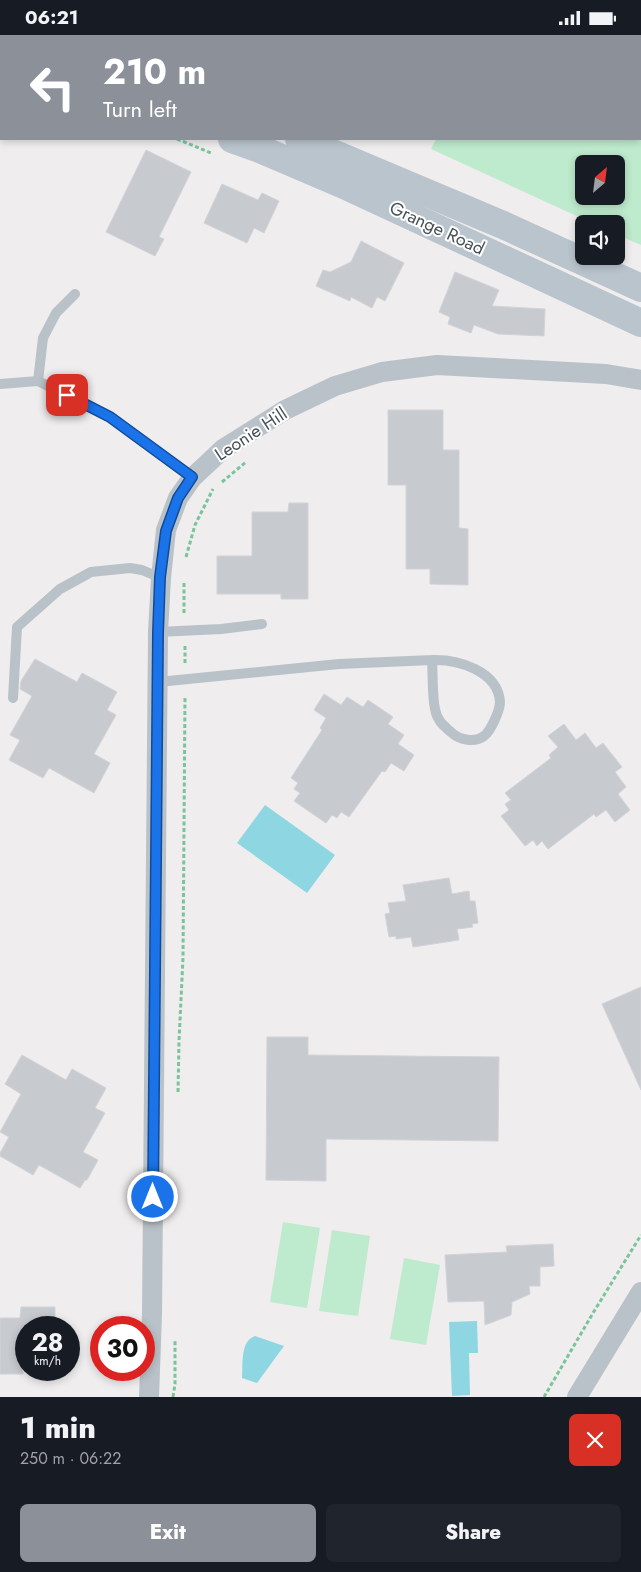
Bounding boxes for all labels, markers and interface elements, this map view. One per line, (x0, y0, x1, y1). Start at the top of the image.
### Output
text: 06:21 (25, 4, 79, 31)
text: 210 m (103, 47, 206, 97)
icon: left (20, 55, 85, 120)
text: Turn left (103, 93, 177, 125)
north arrow (575, 155, 625, 205)
map controls (575, 155, 625, 265)
street label: Grange Road (385, 195, 489, 261)
button: sound (575, 215, 625, 265)
pin (46, 374, 88, 416)
icon: arrive (53, 381, 81, 409)
street label: Leonie Hill (210, 401, 292, 467)
position arrow (126, 1170, 178, 1222)
speed limit sign: 30 (90, 1316, 155, 1381)
text: 28 (31, 1324, 64, 1360)
text: km/h (34, 1352, 61, 1370)
text: 1 min (20, 1406, 96, 1449)
button: close (569, 1414, 621, 1466)
text: 250 m · 06:22 (20, 1447, 121, 1470)
button: Exit (20, 1504, 316, 1562)
button: Share (326, 1504, 621, 1562)

